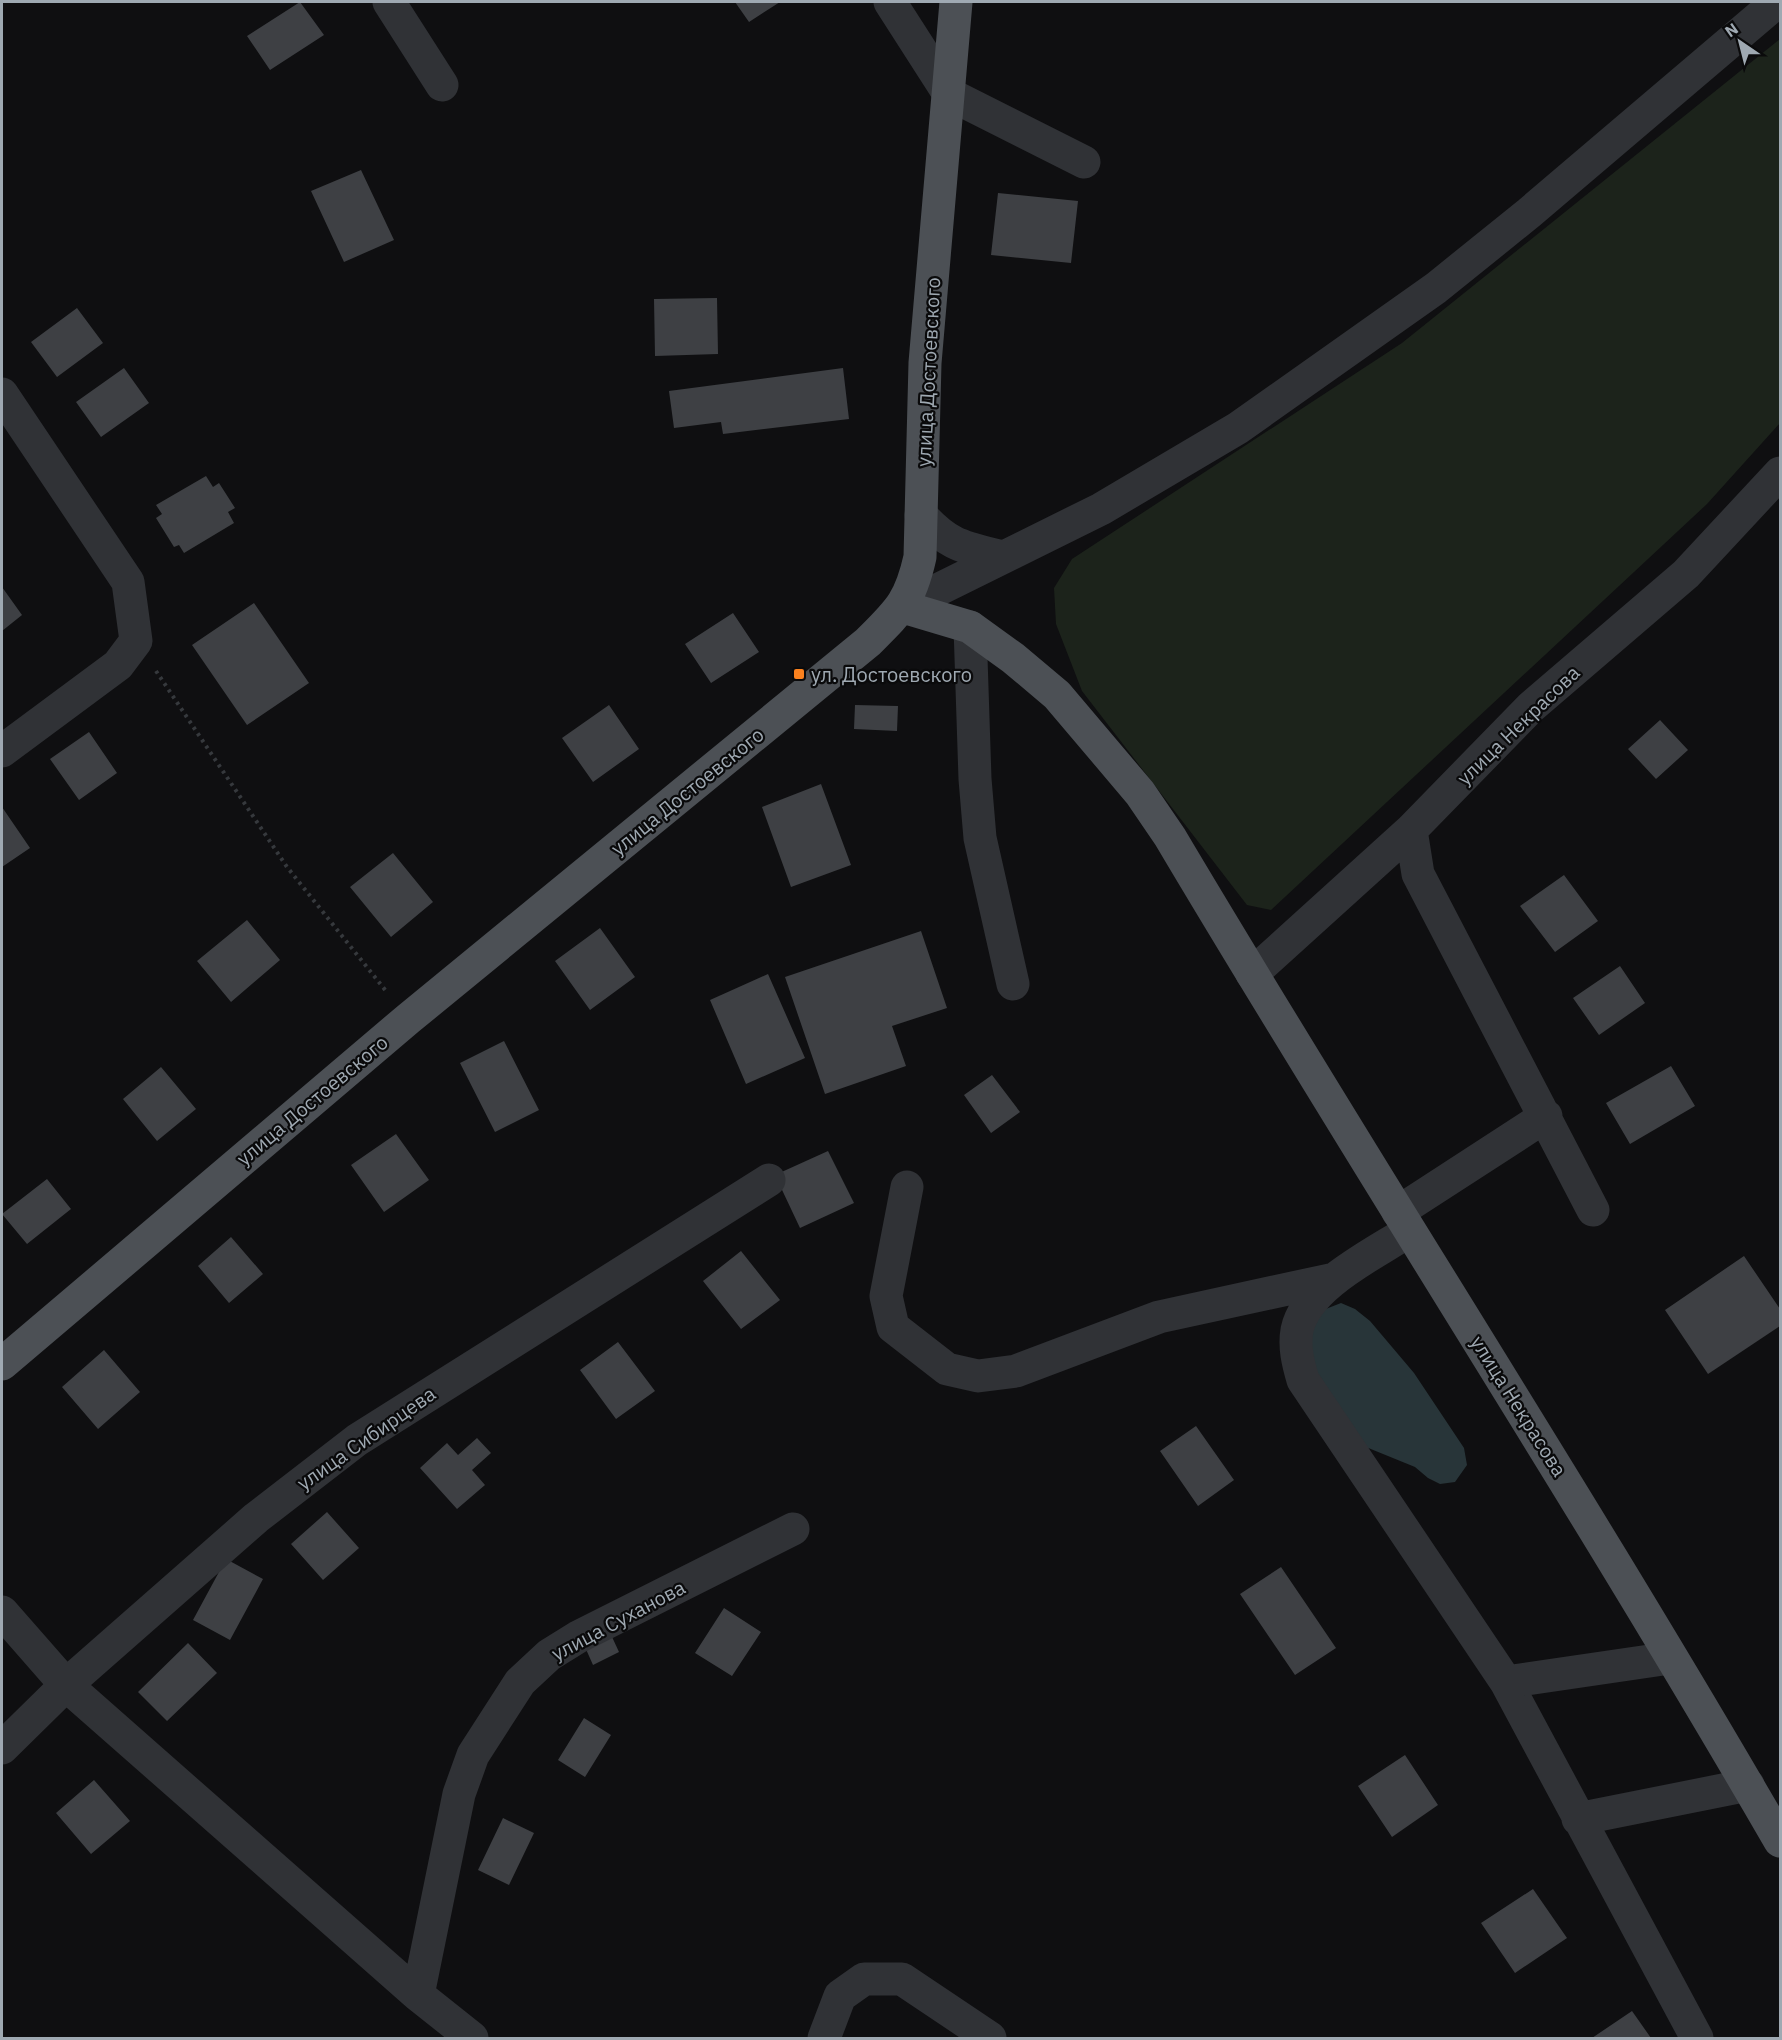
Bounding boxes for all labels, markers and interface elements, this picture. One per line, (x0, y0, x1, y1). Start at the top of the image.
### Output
north arrow (1710, 12, 1770, 72)
text: N (1721, 18, 1742, 41)
street label: улица Достоевского (910, 276, 946, 468)
street label: улица Некрасова (1451, 659, 1586, 791)
place label: ул. Достоевского (811, 661, 972, 688)
marker: ул. Достоевского (792, 667, 806, 681)
street label: улица Достоевского (605, 721, 769, 861)
street label: улица Достоевского (231, 1029, 393, 1171)
street label: улица Некрасова (1465, 1330, 1573, 1482)
street label: улица Сибирцева (291, 1380, 441, 1496)
street label: улица Суханова (546, 1573, 690, 1667)

